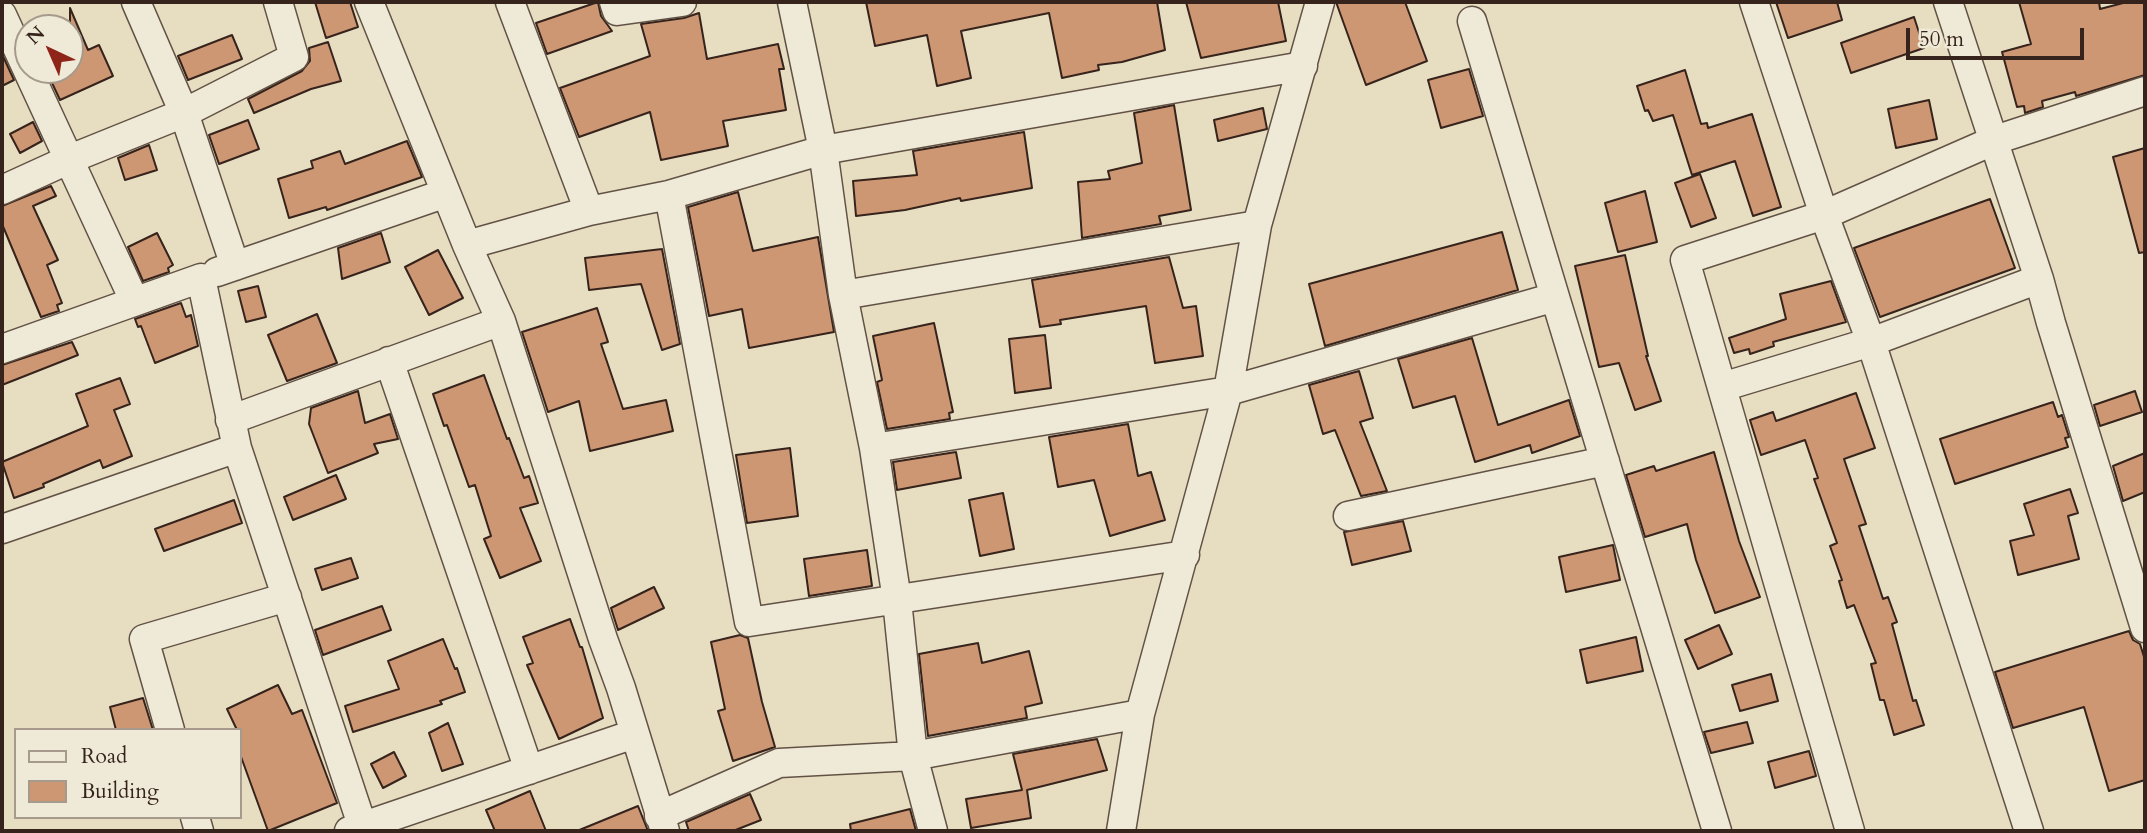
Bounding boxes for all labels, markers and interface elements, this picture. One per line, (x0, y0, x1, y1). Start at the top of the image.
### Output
north arrow (14, 14, 84, 84)
scale bar (1909, 14, 2088, 58)
text: N (21, 20, 51, 50)
text: 50 m (1919, 25, 1964, 54)
legend (14, 728, 242, 819)
text: Road (81, 742, 127, 771)
text: Building (81, 777, 159, 806)

